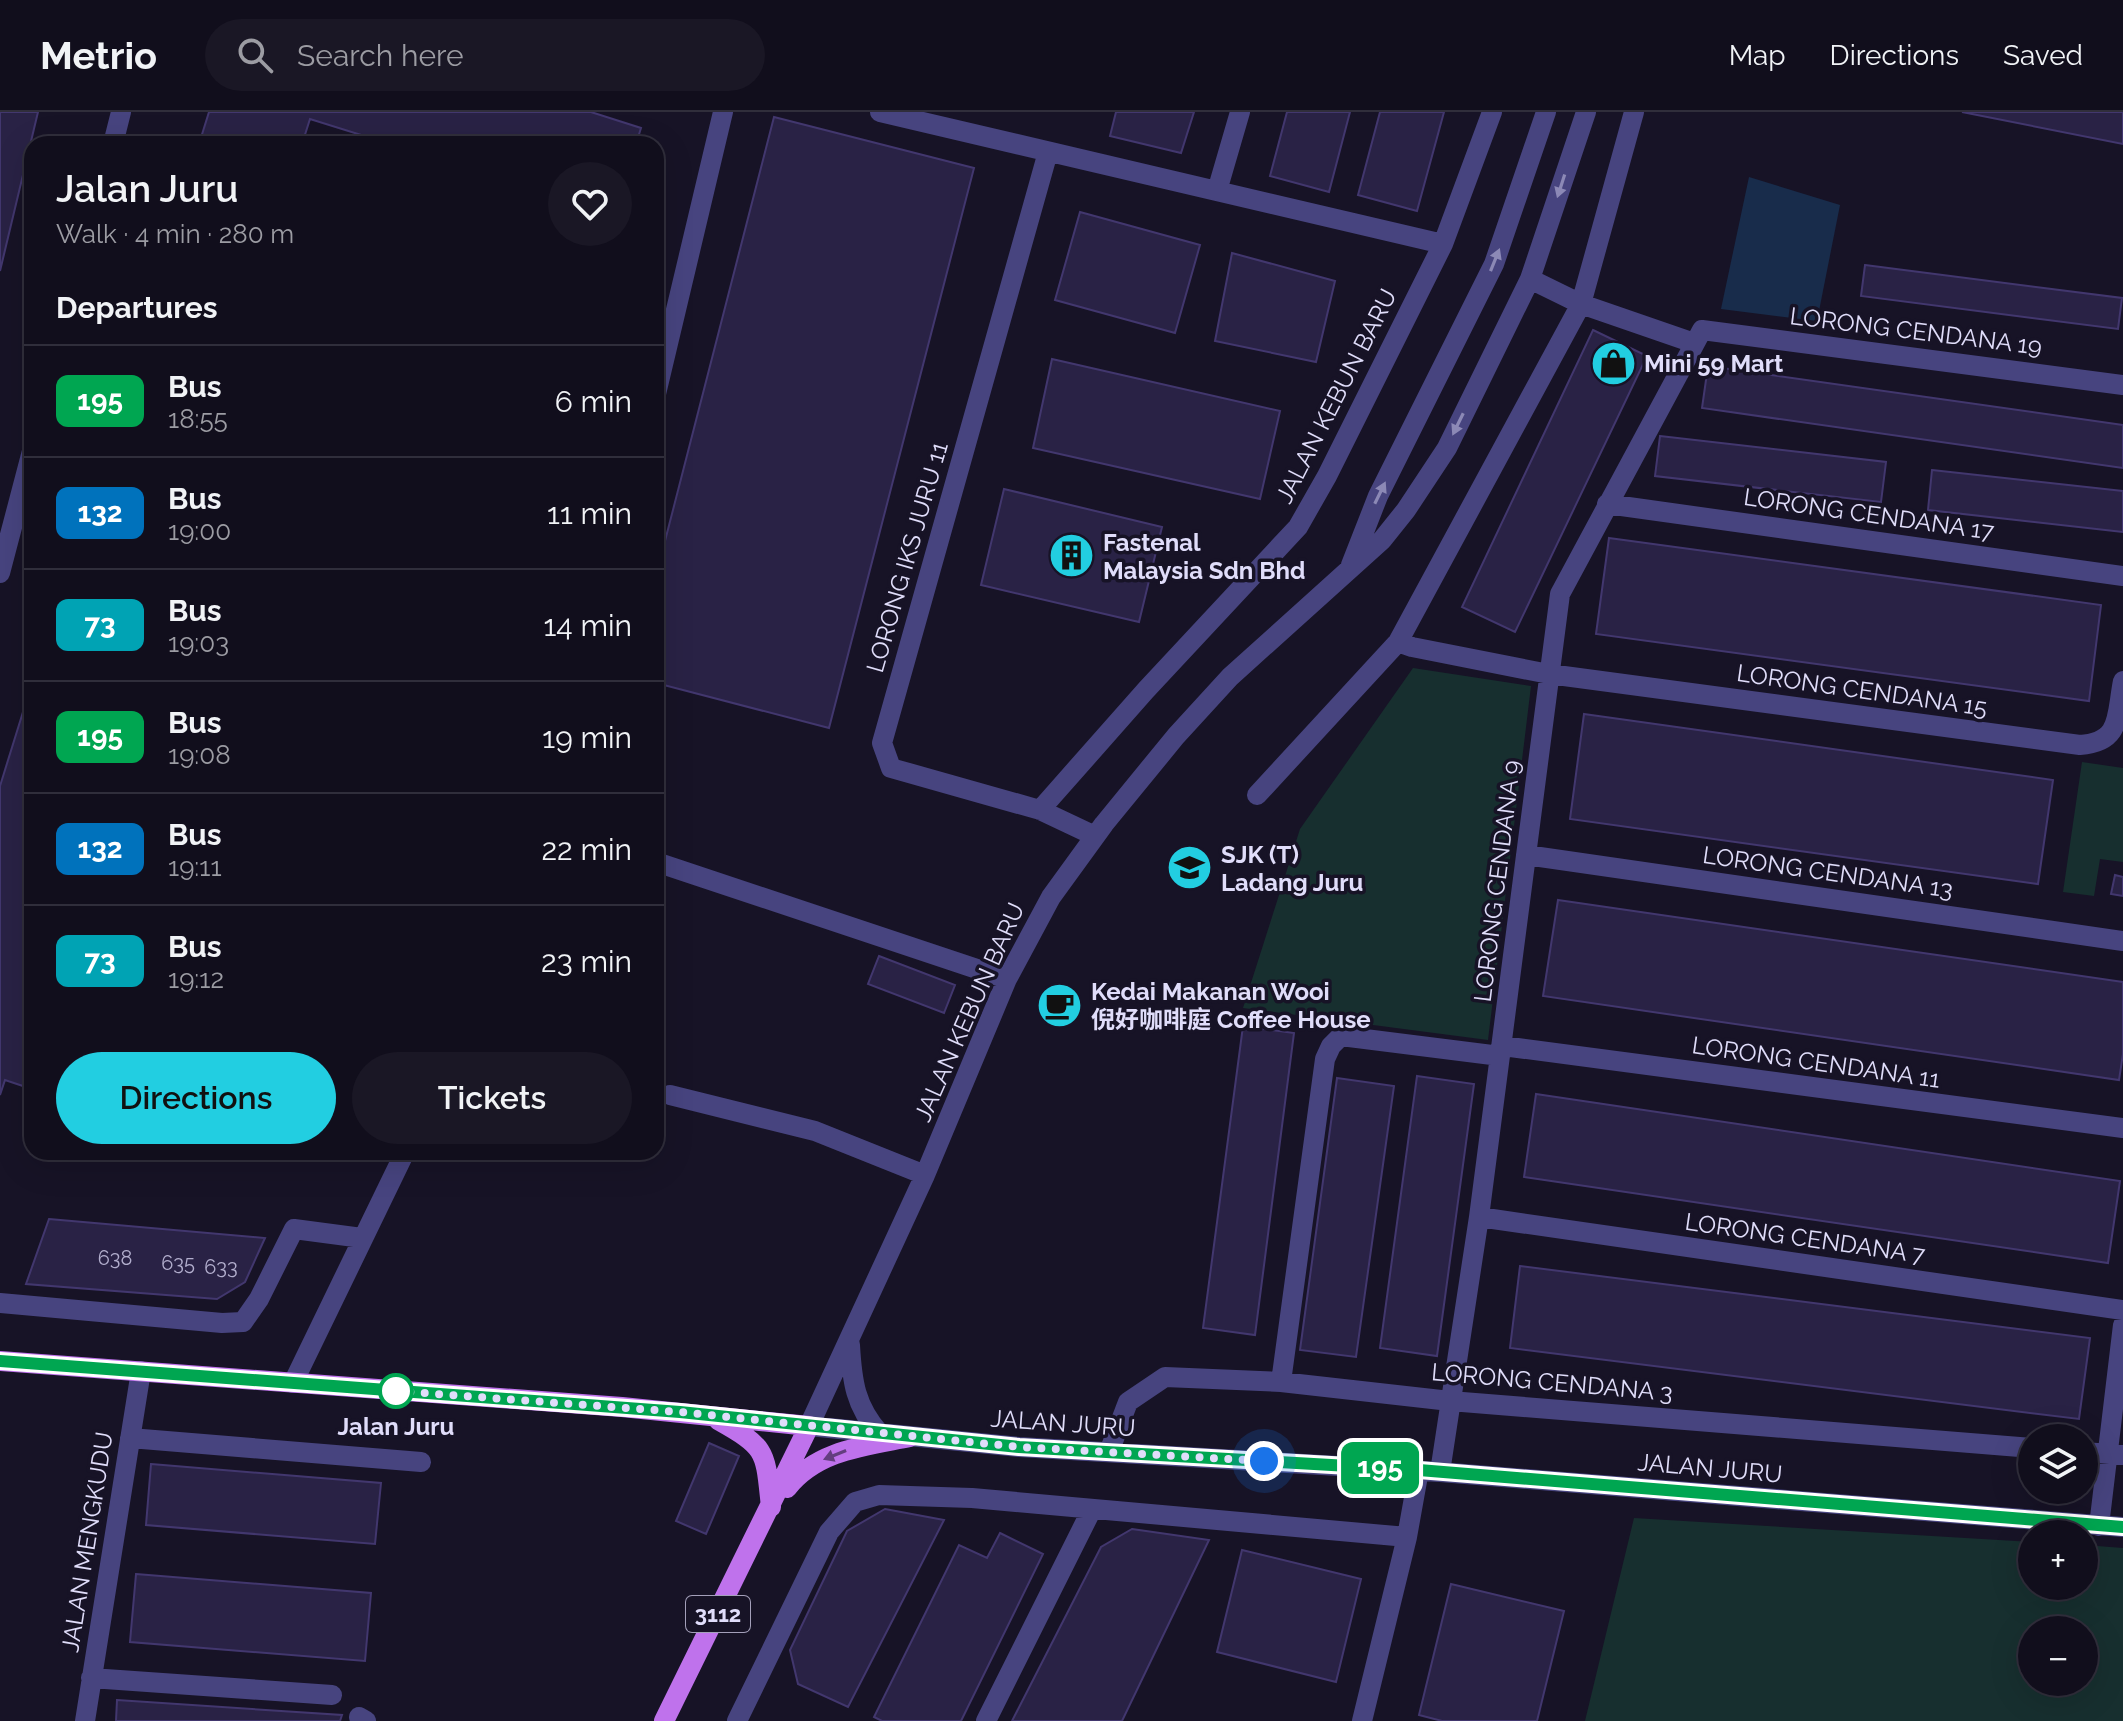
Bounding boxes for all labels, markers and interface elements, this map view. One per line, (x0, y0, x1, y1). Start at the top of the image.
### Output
search box (205, 19, 765, 91)
text: Metrio (40, 33, 157, 78)
icon: search (233, 33, 277, 77)
text: Search here (297, 38, 464, 73)
text: Map (1729, 39, 1786, 72)
text: Directions (1830, 39, 1959, 72)
text: Saved (2003, 39, 2083, 72)
button: heart (548, 162, 632, 246)
text: Jalan Juru (56, 166, 238, 211)
one-way arrow (1554, 174, 1566, 198)
text: Walk · 4 min · 280 m (56, 219, 294, 249)
one-way arrow (1489, 248, 1502, 272)
street label: JALAN KEBUN BARU (1269, 284, 1403, 508)
text: Departures (56, 290, 218, 325)
street label: LORONG CENDANA 19 (1788, 301, 2044, 361)
shop icon: Mini 59 Mart (1589, 339, 1637, 387)
place label: Mini 59 Mart (1644, 349, 1783, 378)
text: Bus (168, 369, 222, 404)
text: 195 (77, 384, 123, 417)
text: 6 min (555, 384, 632, 419)
text: 18:55 (168, 404, 228, 434)
one-way arrow (1452, 413, 1465, 436)
street label: LORONG IKS JURU 11 (860, 438, 954, 676)
text: Bus (168, 481, 222, 516)
one-way arrow (1373, 481, 1387, 505)
street label: LORONG CENDANA 17 (1742, 482, 1996, 546)
text: 132 (77, 496, 123, 529)
text: 11 min (547, 496, 632, 531)
text: 19:00 (168, 516, 231, 546)
place label: Fastenal Malaysia Sdn Bhd (1103, 528, 1305, 585)
building icon: Fastenal Malaysia Sdn Bhd (1048, 532, 1096, 580)
text: Bus (168, 593, 222, 628)
text: 73 (84, 608, 116, 641)
text: 14 min (544, 608, 632, 643)
text: 19:03 (168, 628, 229, 658)
street label: LORONG CENDANA 15 (1735, 658, 1989, 722)
text: Bus (168, 705, 222, 740)
text: 195 (77, 720, 123, 753)
text: 19 min (542, 720, 632, 755)
text: 19:08 (168, 740, 231, 770)
street label: LORONG CENDANA 9 (1468, 758, 1526, 1004)
text: Bus (168, 817, 222, 852)
text: 132 (77, 832, 123, 865)
text: 22 min (541, 832, 632, 867)
place label: SJK (T) Ladang Juru (1221, 840, 1363, 897)
street label: LORONG CENDANA 13 (1701, 840, 1955, 904)
school or university icon: SJK (T) Ladang Juru (1166, 844, 1214, 892)
text: 19:11 (168, 852, 222, 882)
street label: JALAN KEBUN BARU (908, 898, 1030, 1126)
text: Bus (168, 929, 222, 964)
text: 73 (84, 944, 116, 977)
text: 23 min (541, 944, 632, 979)
text: 19:12 (168, 964, 224, 994)
place label: Kedai Makanan Wooi 倪好咖啡庭 Coffee House (1091, 977, 1371, 1034)
cafe icon: Kedai Makanan Wooi 倪好咖啡庭 Coffee House (1036, 981, 1084, 1029)
street label: LORONG CENDANA 11 (1690, 1030, 1942, 1094)
button: Directions (56, 1052, 336, 1144)
button: Tickets (352, 1052, 632, 1144)
street label: LORONG CENDANA 7 (1683, 1207, 1927, 1269)
house number: 638 (98, 1246, 132, 1270)
house number: 635 (161, 1251, 195, 1275)
house number: 633 (204, 1255, 238, 1279)
street label: LORONG CENDANA 3 (1430, 1357, 1674, 1407)
marker: Jalan Juru (379, 1374, 413, 1408)
street label: JALAN JURU (990, 1403, 1136, 1443)
place label: Jalan Juru (338, 1412, 454, 1441)
map controls (2018, 1424, 2098, 1696)
button: layers (2018, 1424, 2098, 1504)
street label: JALAN MENGKUDU (55, 1430, 119, 1654)
your location (1244, 1441, 1284, 1481)
line badge: 195 (1334, 1442, 1426, 1494)
street label: JALAN JURU (1636, 1447, 1784, 1489)
one-way arrow (822, 1449, 846, 1462)
text: 195 (1357, 1451, 1403, 1484)
button: + (2018, 1520, 2098, 1600)
road number: 3112 (686, 1596, 750, 1632)
button: − (2018, 1616, 2098, 1696)

